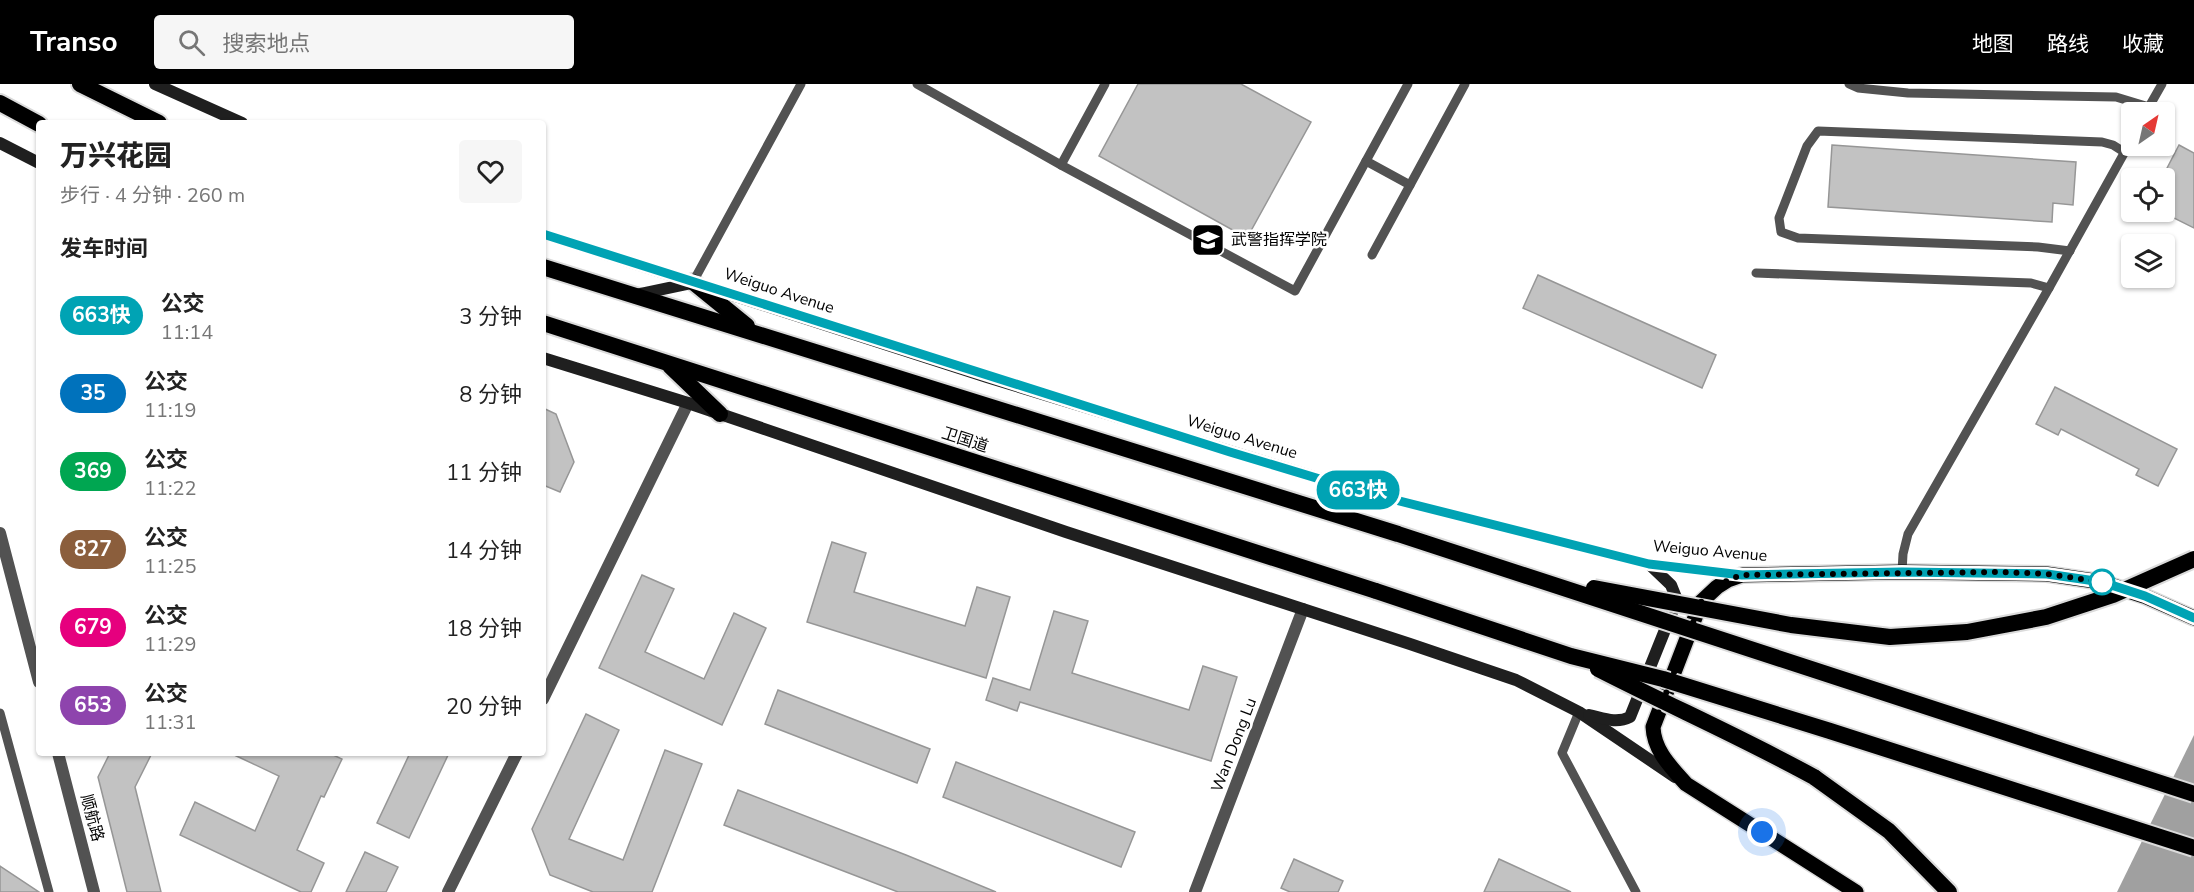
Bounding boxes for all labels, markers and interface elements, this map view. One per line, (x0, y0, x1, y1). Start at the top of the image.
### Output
search box (154, 15, 574, 69)
text: Transo (30, 23, 118, 61)
icon: search (175, 26, 208, 59)
text: 搜索地点 (223, 29, 311, 59)
text: 地图 (1972, 30, 2014, 58)
text: 路线 (2047, 30, 2089, 58)
text: 收藏 (2122, 30, 2164, 58)
north arrow (2121, 102, 2175, 156)
map controls (2121, 102, 2175, 288)
text: 万兴花园 (60, 137, 172, 175)
button: heart (459, 140, 522, 203)
button: locate (2121, 168, 2175, 222)
text: 步行 · 4 分钟 · 260 m (60, 182, 245, 209)
school or university icon: 武警指挥学院 (1190, 222, 1226, 258)
place label: 武警指挥学院 (1231, 229, 1327, 251)
text: 发车时间 (60, 234, 148, 264)
button: layers (2121, 234, 2175, 288)
street label: Weiguo Avenue (721, 263, 837, 319)
text: 公交 (161, 289, 205, 319)
text: 663快 (72, 301, 131, 329)
text: 3 分钟 (459, 302, 522, 332)
text: 11:14 (161, 319, 213, 346)
text: 公交 (144, 367, 188, 397)
text: 35 (80, 379, 106, 407)
text: 8 分钟 (459, 380, 522, 410)
text: 11:19 (144, 397, 197, 424)
street label: Weiguo Avenue (1184, 410, 1300, 464)
street label: 卫国道 (939, 422, 991, 458)
text: 公交 (144, 445, 188, 475)
text: 369 (74, 457, 112, 485)
text: 11 分钟 (446, 458, 522, 488)
line badge: 663快 (1316, 470, 1400, 510)
text: 11:22 (144, 475, 197, 502)
text: 663快 (1329, 476, 1387, 504)
text: 公交 (144, 523, 188, 553)
text: 827 (74, 535, 112, 563)
street label: Weiguo Avenue (1652, 535, 1768, 567)
text: 14 分钟 (446, 536, 522, 566)
text: 11:25 (144, 553, 197, 580)
unlabelled marker (2089, 569, 2115, 595)
text: 公交 (144, 601, 188, 631)
text: 679 (74, 613, 112, 641)
text: 18 分钟 (446, 614, 522, 644)
text: 11:29 (144, 631, 197, 658)
text: 公交 (144, 679, 188, 709)
text: 653 (74, 691, 112, 719)
text: 20 分钟 (446, 692, 522, 722)
street label: Wan Dong Lu (1206, 695, 1262, 795)
text: 11:31 (144, 709, 197, 736)
street label: 顺航路 (75, 792, 109, 844)
your location (1747, 817, 1777, 847)

